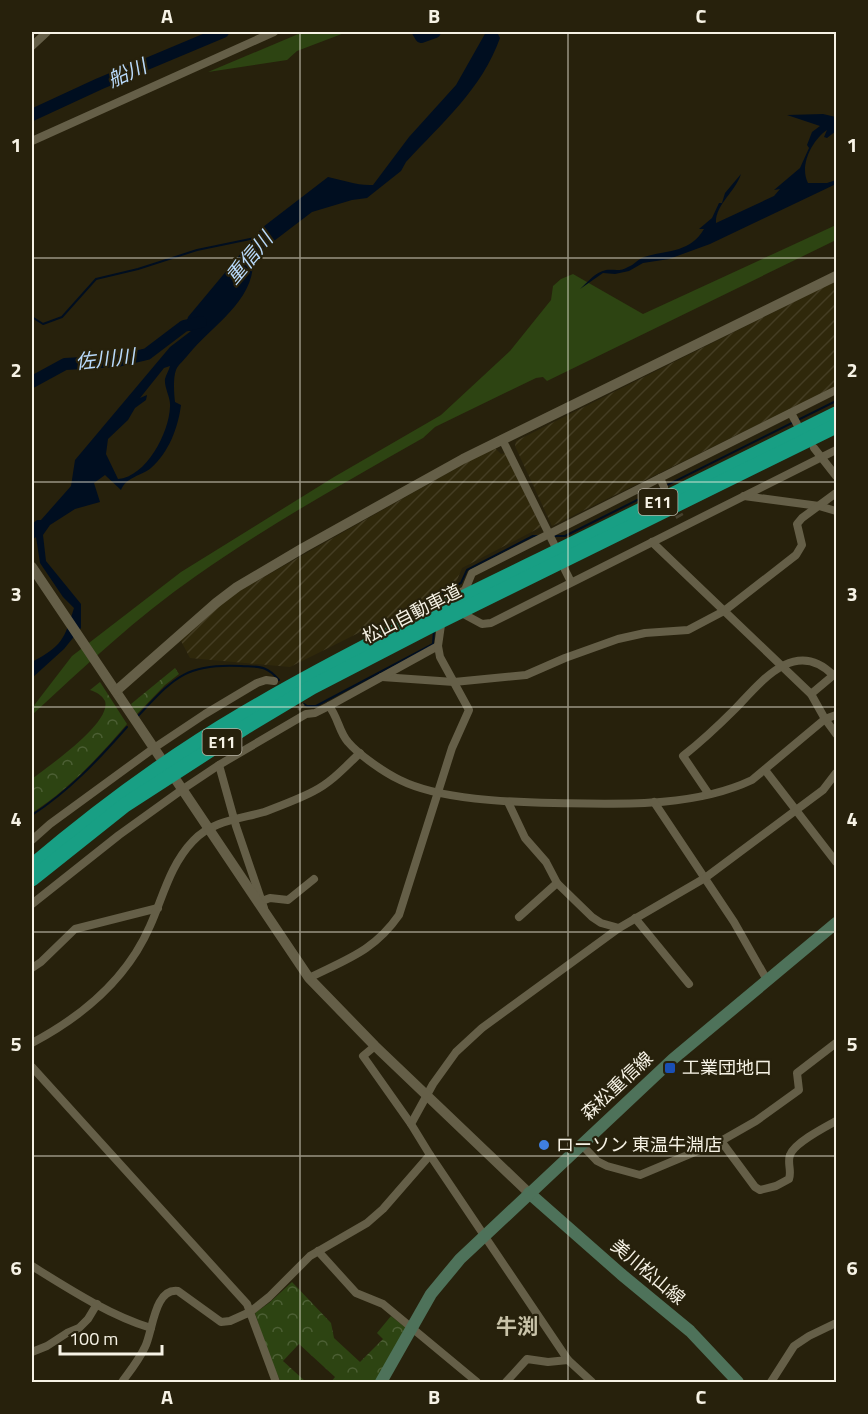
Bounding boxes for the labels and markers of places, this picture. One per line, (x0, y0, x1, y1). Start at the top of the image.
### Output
place label: 工業団地口 (682, 1054, 772, 1081)
marker: 工業団地口 (663, 1061, 677, 1075)
place label: ローソン 東温牛淵店 (556, 1131, 722, 1158)
marker: ローソン 東温牛淵店 (537, 1138, 551, 1152)

